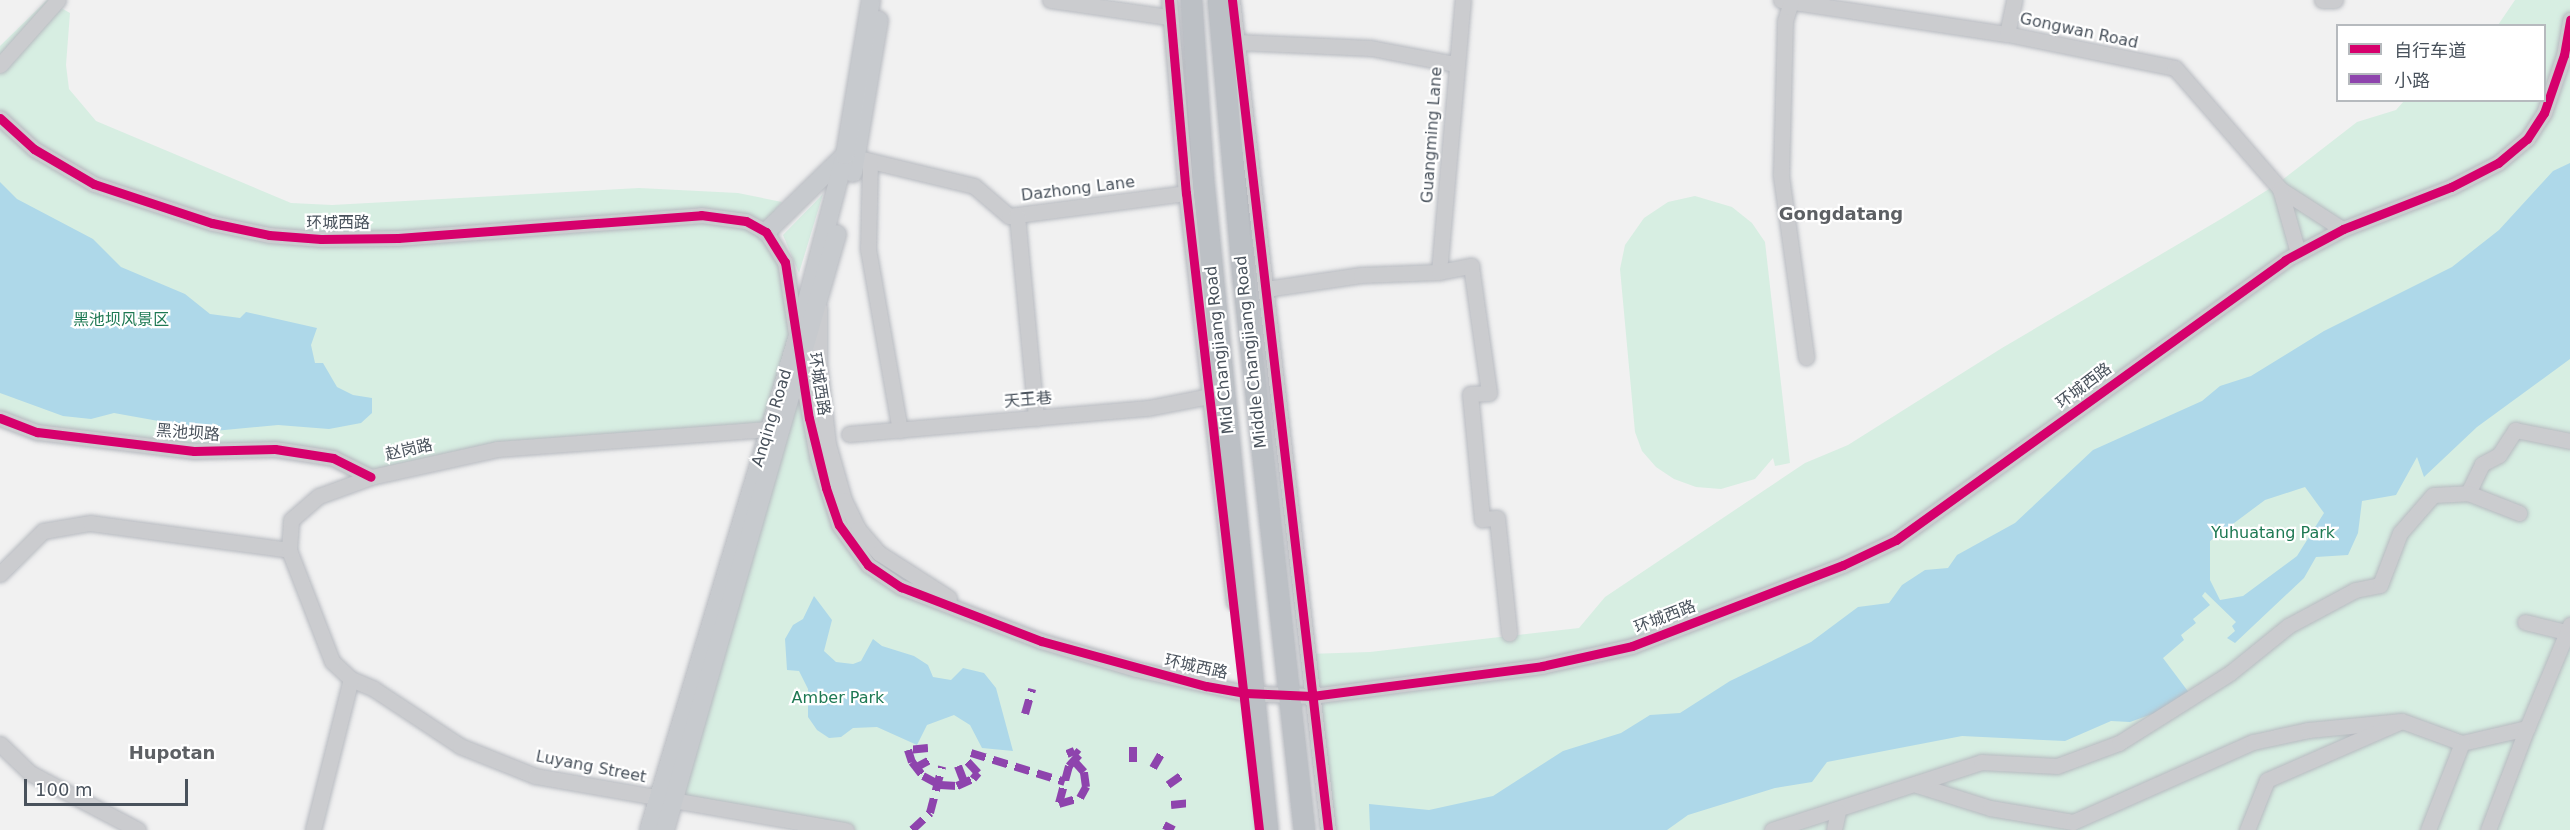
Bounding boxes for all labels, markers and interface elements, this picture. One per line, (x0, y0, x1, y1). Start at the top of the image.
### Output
street label: Gongwan Road (2018, 9, 2140, 53)
legend (2336, 24, 2546, 102)
text: 自行车道 (2394, 40, 2466, 61)
street label: Guangming Lane (1418, 66, 1446, 204)
text: 小路 (2394, 70, 2430, 91)
street label: Dazhong Lane (1020, 172, 1136, 206)
district label: Gongdatang (1779, 203, 1903, 225)
street label: 环城西路 (306, 213, 370, 233)
street label: Middle Changjiang Road (1231, 255, 1271, 449)
street label: Mid Changjiang Road (1202, 265, 1238, 435)
park label: 黑池坝风景区 (73, 310, 169, 330)
street label: 环城西路 (805, 351, 833, 417)
street label: 环城西路 (2053, 359, 2115, 413)
street label: Anqing Road (748, 367, 796, 469)
street label: 天王巷 (1003, 388, 1053, 412)
street label: 黑池坝路 (155, 421, 221, 445)
street label: 赵岗路 (383, 435, 435, 465)
park label: Yuhuatang Park (2211, 523, 2335, 543)
street label: 环城西路 (1632, 597, 1698, 637)
street label: 环城西路 (1163, 651, 1229, 683)
park label: Amber Park (792, 688, 884, 708)
district label: Hupotan (129, 742, 215, 764)
street label: Luyang Street (534, 747, 648, 787)
scale bar (27, 767, 190, 805)
text: 100 m (35, 779, 93, 800)

